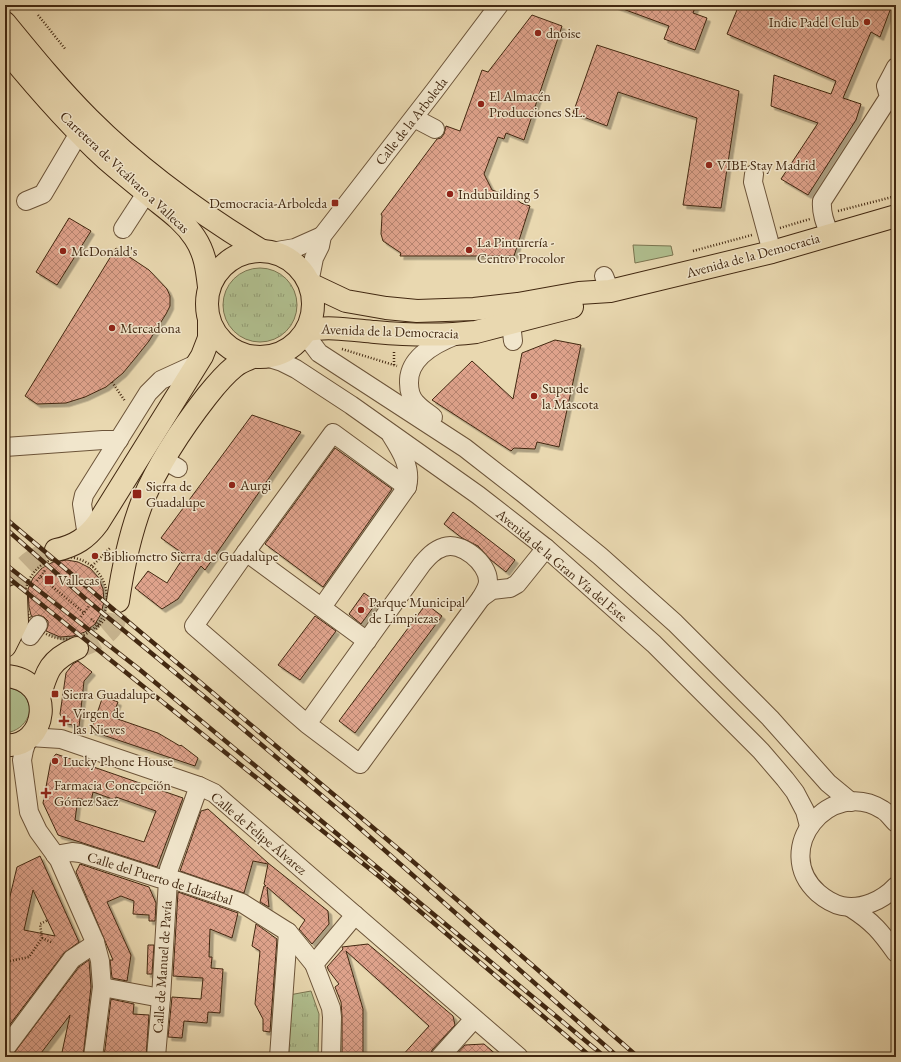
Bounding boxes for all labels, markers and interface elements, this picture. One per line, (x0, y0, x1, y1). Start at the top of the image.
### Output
place label: Indie Padel Club (769, 13, 859, 31)
marker: Indie Padel Club (862, 17, 872, 27)
place label: dnoise (546, 24, 581, 42)
marker: dnoise (533, 28, 543, 38)
street label: Calle de la Arboleda (371, 73, 451, 169)
place label: El Almacén Producciones S.L. (489, 87, 586, 121)
marker: El Almacén Producciones S.L. (476, 99, 486, 109)
street label: Carretera de Vicálvaro a Vallecas (56, 107, 194, 237)
place label: VIBE Stay Madrid (717, 156, 816, 174)
marker: VIBE Stay Madrid (704, 160, 714, 170)
place label: Indubuilding 5 (458, 185, 540, 203)
marker: Indubuilding 5 (445, 189, 455, 199)
place label: Democracia-Arboleda (209, 194, 327, 212)
marker: Democracia-Arboleda (330, 198, 340, 208)
street label: Avenida de la Democracia (683, 228, 822, 282)
place label: La Pinturería - Centro Procolor (477, 233, 565, 267)
place label: McDonald's (71, 242, 138, 260)
marker: La Pinturería - Centro Procolor (464, 245, 474, 255)
marker: McDonald's (58, 246, 68, 256)
place label: Mercadona (120, 319, 181, 337)
street label: Avenida de la Democracia (320, 320, 459, 342)
marker: Mercadona (107, 323, 117, 333)
place label: Super de la Mascota (542, 379, 599, 413)
marker: Super de la Mascota (529, 391, 539, 401)
place label: Aurgi (239, 476, 272, 494)
place label: Sierra de Guadalupe (146, 477, 206, 511)
marker: Aurgi (227, 480, 237, 490)
marker: Sierra de Guadalupe (131, 488, 143, 500)
street label: Avenida de la Gran Vía del Este (492, 504, 632, 626)
place label: Bibliometro Sierra de Guadalupe (103, 547, 279, 565)
marker: Bibliometro Sierra de Guadalupe (90, 551, 100, 561)
place label: Vallecas (58, 571, 100, 589)
marker: Vallecas (43, 574, 55, 586)
place label: Parque Municipal de Limpiezas (369, 593, 466, 627)
marker: Parque Municipal de Limpiezas (356, 605, 366, 615)
place label: Sierra Guadalupe (63, 685, 156, 703)
marker: Sierra Guadalupe (50, 689, 60, 699)
place label: Virgen de las Nieves (73, 704, 125, 738)
marker: Virgen de las Nieves (58, 715, 70, 727)
place label: Lucky Phone House (63, 752, 173, 770)
marker: Lucky Phone House (50, 756, 60, 766)
place label: Farmacia Concepción Gómez Saez (54, 776, 171, 810)
street label: Calle de Felipe Álvarez (207, 787, 311, 879)
marker: Farmacia Concepción Gómez Saez (41, 788, 51, 798)
street label: Calle del Puerto de Idiazábal (85, 847, 236, 909)
street label: Calle de Manuel de Pavía (148, 900, 176, 1034)

